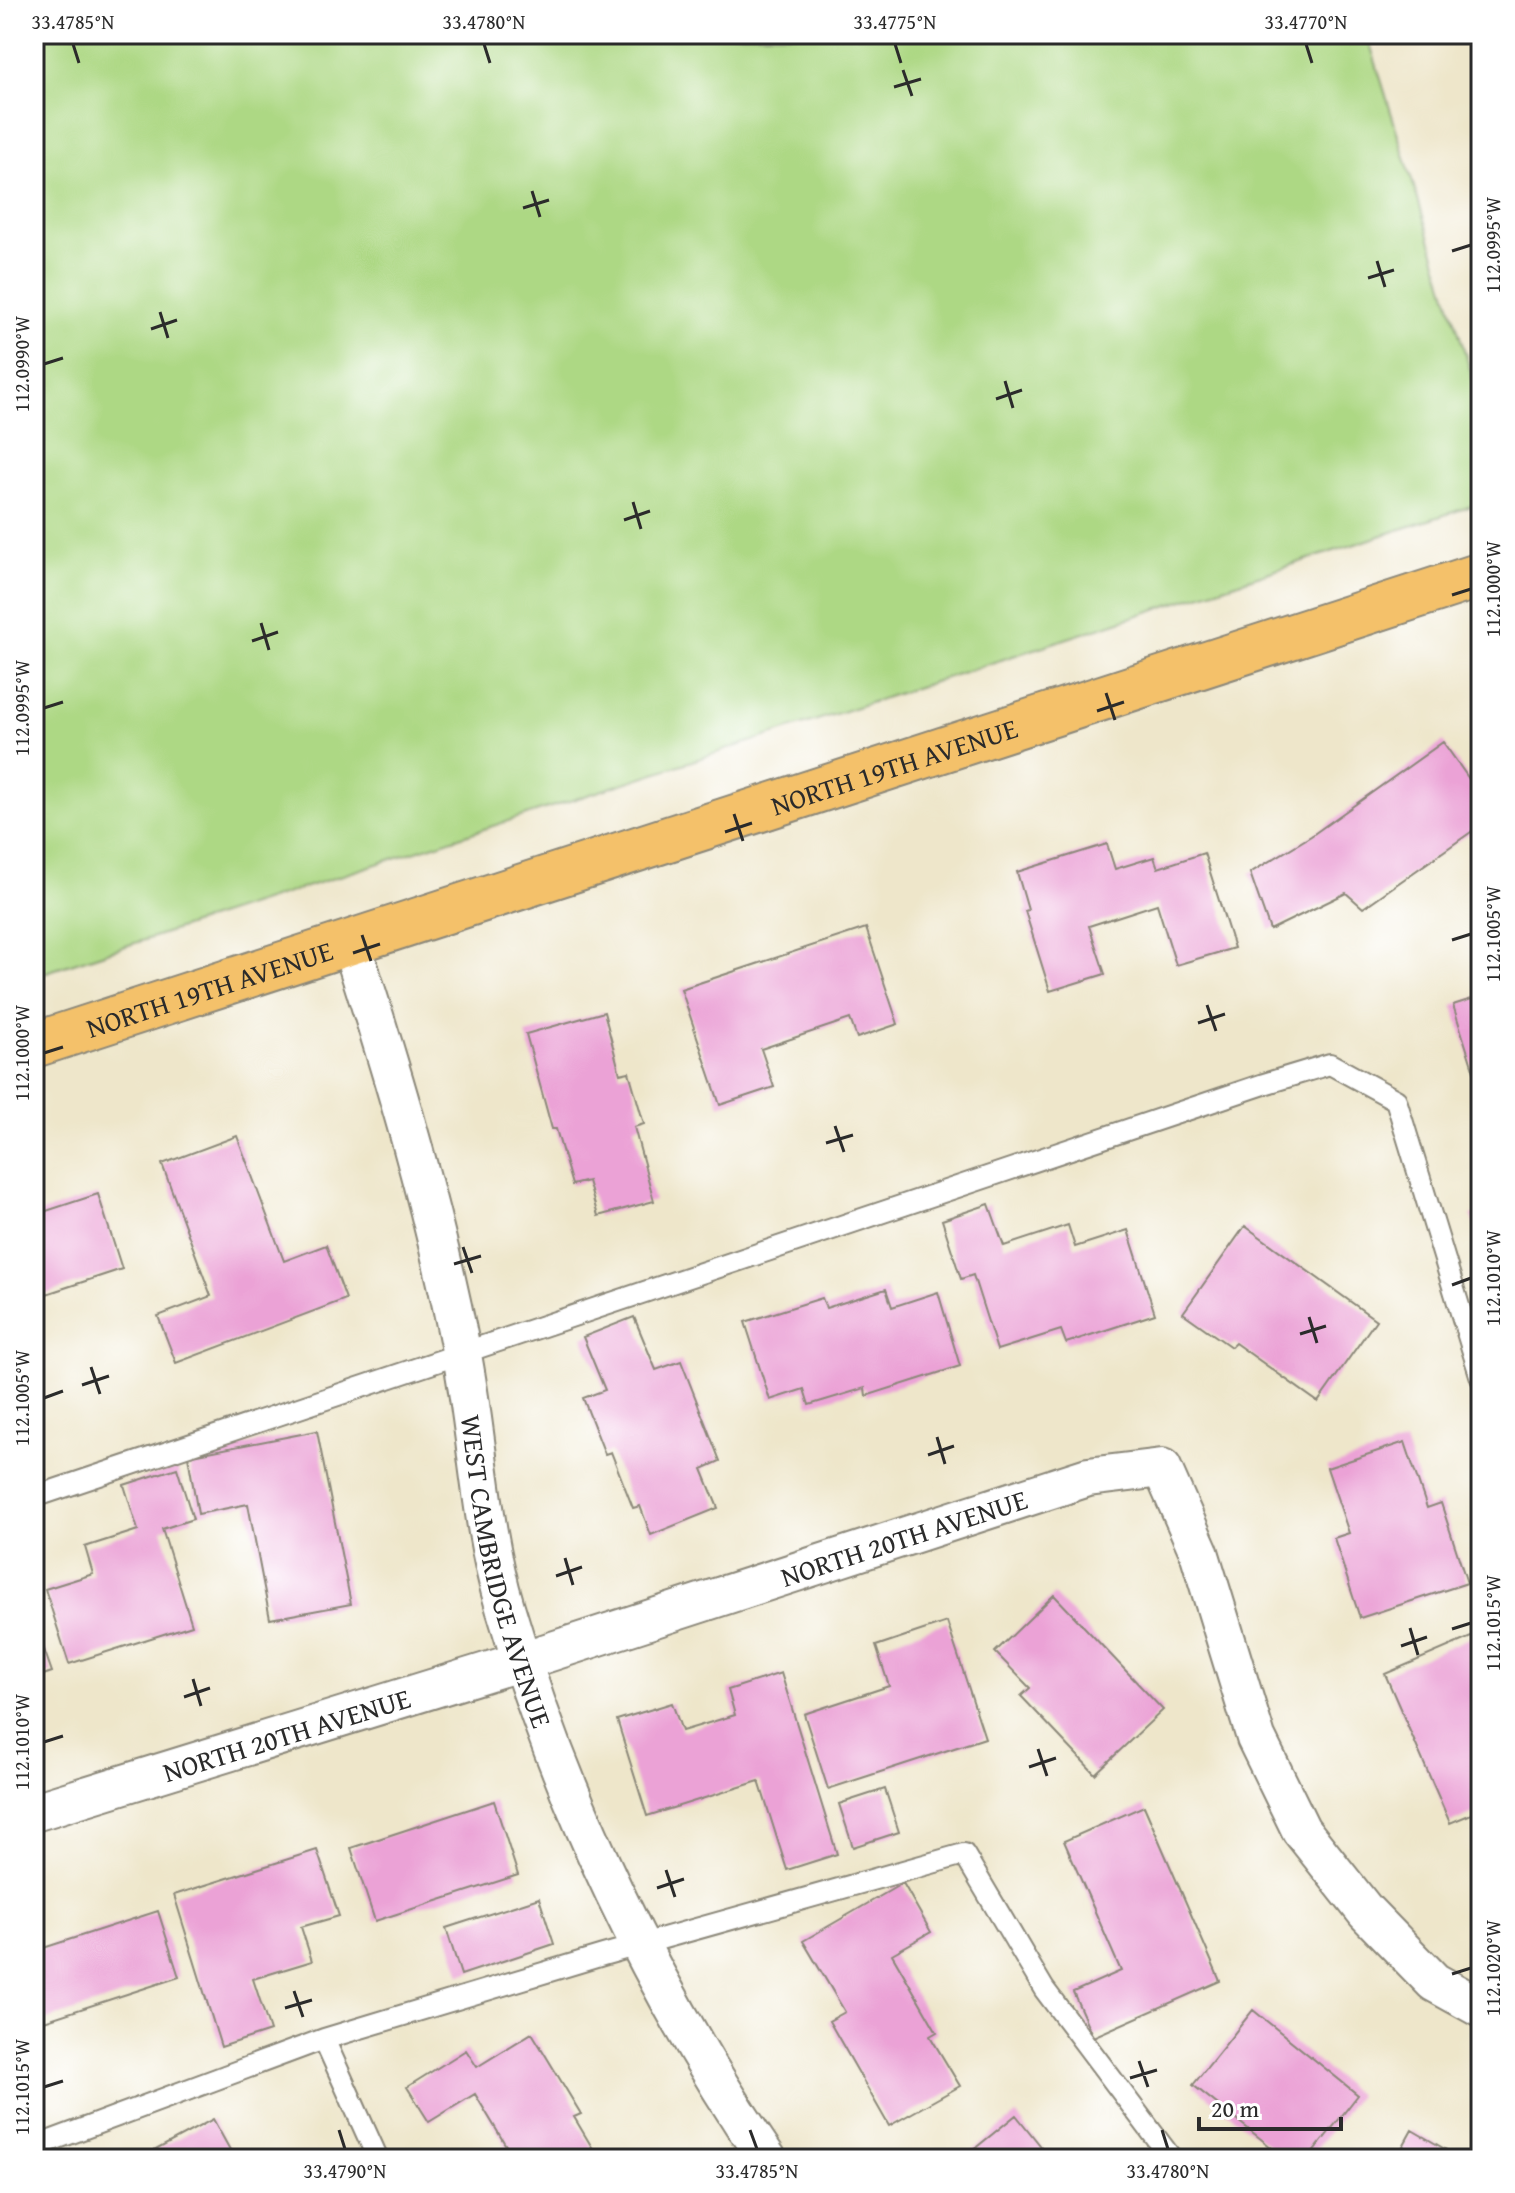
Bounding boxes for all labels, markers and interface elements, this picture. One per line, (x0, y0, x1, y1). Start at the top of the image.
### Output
text: 33.4785°N (32, 7, 114, 36)
text: 33.4780°N (443, 7, 525, 36)
text: 33.4775°N (854, 7, 936, 36)
text: 33.4770°N (1265, 7, 1347, 36)
text: 112.0995°W (1478, 197, 1507, 293)
text: 112.0990°W (7, 316, 36, 412)
text: 112.1000°W (1478, 541, 1507, 637)
text: 112.0995°W (7, 660, 36, 756)
street label: NORTH 19TH AVENUE (765, 707, 1022, 825)
text: 112.1005°W (1478, 886, 1507, 982)
street label: NORTH 19TH AVENUE (80, 929, 338, 1047)
text: 112.1000°W (7, 1005, 36, 1101)
text: 112.1010°W (1478, 1230, 1507, 1326)
text: 112.1005°W (7, 1350, 36, 1446)
street label: WEST CAMBRIDGE AVENUE (451, 1412, 563, 1733)
street label: NORTH 20TH AVENUE (775, 1478, 1032, 1596)
text: 112.1015°W (1478, 1575, 1507, 1671)
street label: NORTH 20TH AVENUE (157, 1676, 415, 1792)
text: 112.1010°W (7, 1694, 36, 1790)
text: 112.1020°W (1478, 1920, 1507, 2016)
text: 112.1015°W (7, 2039, 36, 2135)
scale bar (1199, 2081, 1341, 2131)
text: 20 m (1211, 2091, 1259, 2126)
text: 33.4790°N (304, 2156, 386, 2185)
text: 33.4785°N (716, 2156, 798, 2185)
text: 33.4780°N (1127, 2156, 1209, 2185)

